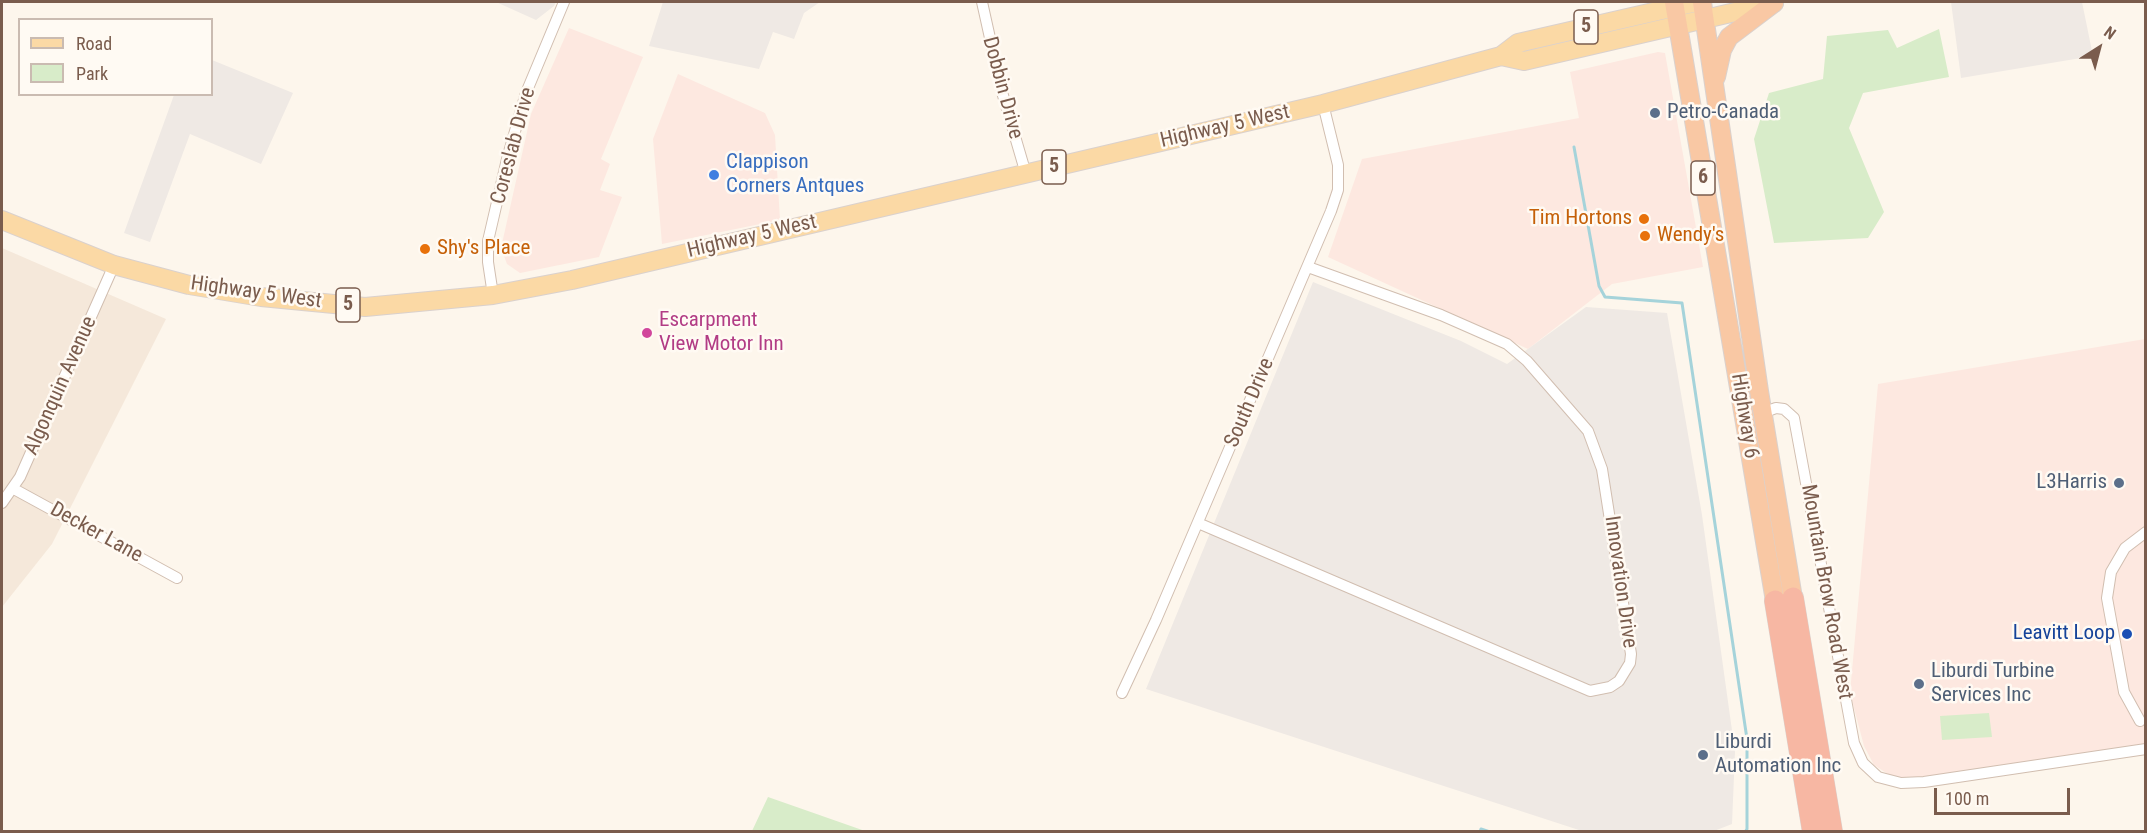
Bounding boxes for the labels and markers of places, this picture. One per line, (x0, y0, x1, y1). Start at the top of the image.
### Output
place label: Petro-Canada (1667, 100, 1779, 126)
marker: Petro-Canada (1648, 106, 1662, 120)
place label: Clappison Corners Antques (726, 150, 864, 200)
marker: Clappison Corners Antques (707, 168, 721, 182)
place label: Tim Hortons (1529, 206, 1632, 232)
marker: Tim Hortons (1637, 212, 1651, 226)
place label: Wendy's (1657, 223, 1724, 249)
marker: Wendy's (1638, 229, 1652, 243)
place label: Shy's Place (437, 236, 530, 262)
marker: Shy's Place (418, 242, 432, 256)
place label: Escarpment View Motor Inn (659, 308, 784, 358)
marker: Escarpment View Motor Inn (640, 326, 654, 340)
place label: L3Harris (2036, 470, 2107, 496)
marker: L3Harris (2112, 476, 2126, 490)
place label: Leavitt Loop (2013, 621, 2115, 647)
marker: Leavitt Loop (2120, 627, 2134, 641)
place label: Liburdi Turbine Services Inc (1931, 659, 2054, 709)
marker: Liburdi Turbine Services Inc (1912, 677, 1926, 691)
place label: Liburdi Automation Inc (1715, 730, 1841, 780)
marker: Liburdi Automation Inc (1696, 748, 1710, 762)

